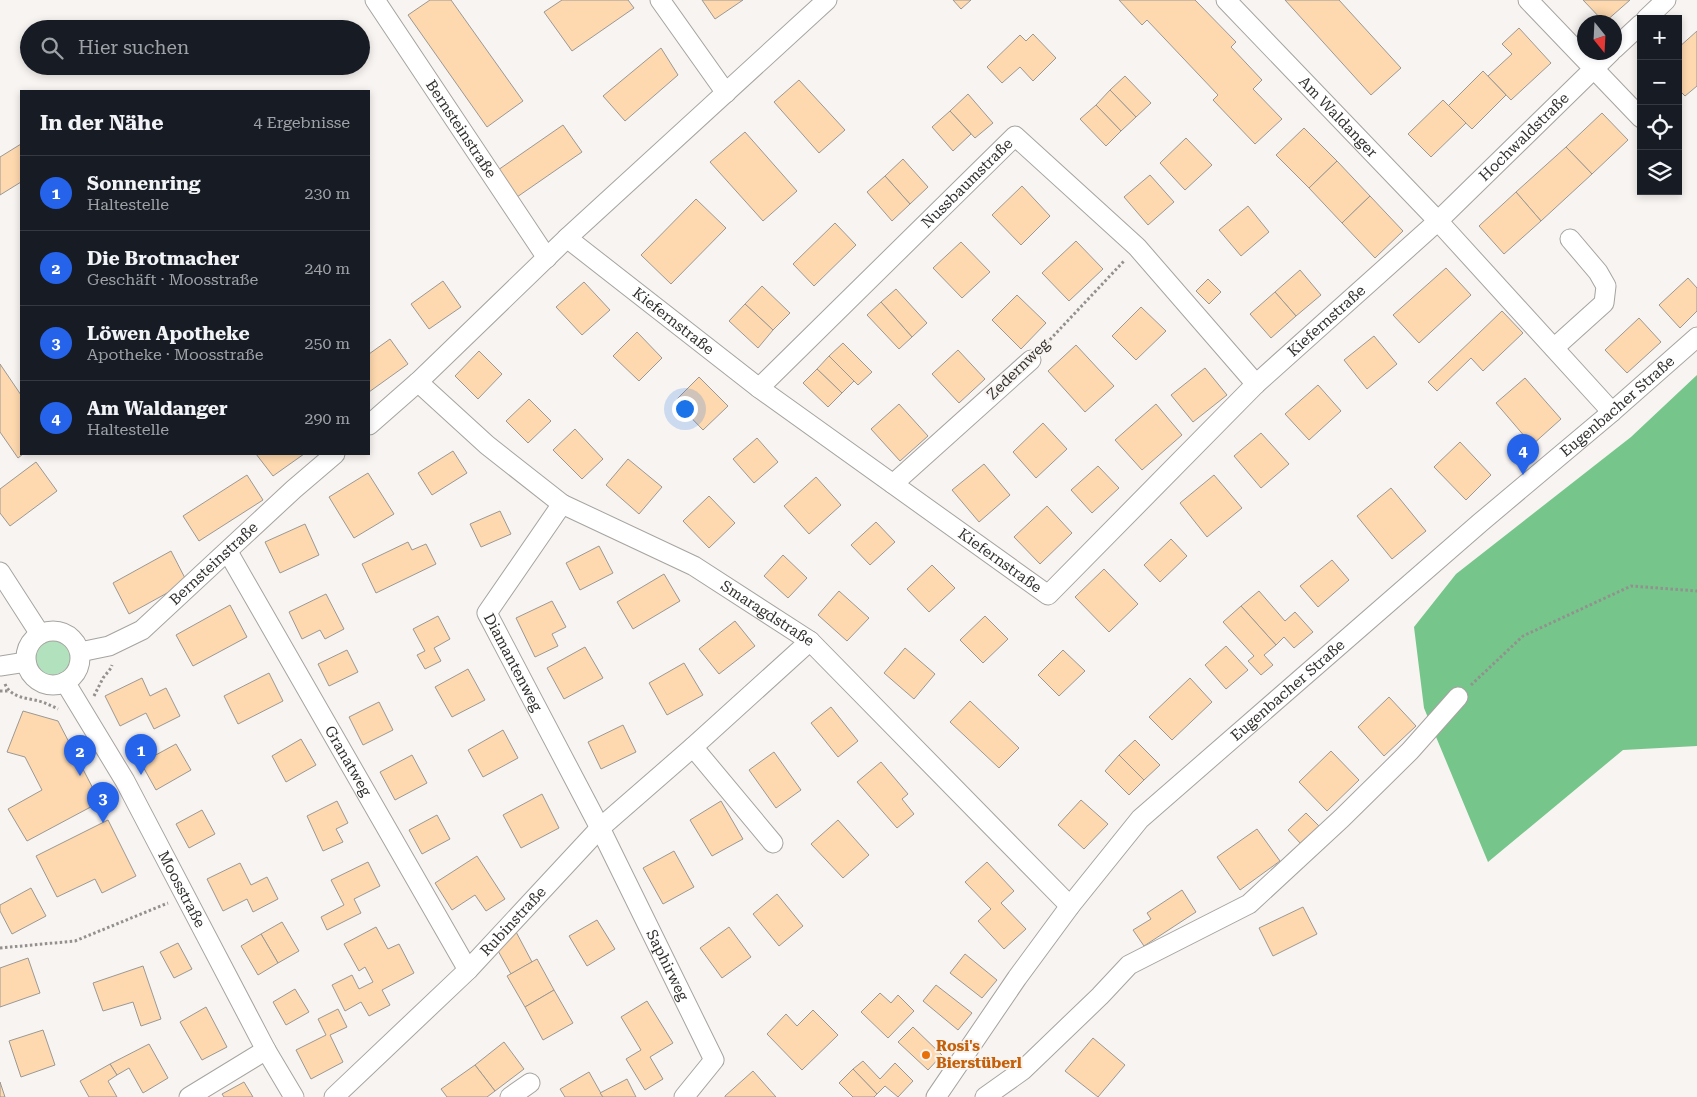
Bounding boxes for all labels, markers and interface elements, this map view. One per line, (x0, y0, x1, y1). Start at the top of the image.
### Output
north arrow (1577, 15, 1622, 60)
map controls (1637, 15, 1682, 195)
button: + (1637, 15, 1682, 60)
search box (20, 20, 370, 75)
icon: search (38, 34, 66, 62)
text: Hier suchen (78, 36, 189, 59)
button: − (1637, 60, 1682, 105)
street label: Am Waldanger (1295, 73, 1381, 161)
street label: Bernsteinstraße (422, 77, 500, 181)
street label: Hochwaldstraße (1475, 89, 1573, 185)
button: locate (1637, 105, 1682, 150)
text: In der Nähe (40, 111, 163, 135)
text: 4 Ergebnisse (253, 113, 350, 132)
street label: Nussbaumstraße (918, 134, 1016, 232)
button: layers (1637, 150, 1682, 195)
text: Sonnenring (87, 172, 200, 195)
text: 1 (52, 184, 60, 203)
text: 230 m (304, 184, 350, 203)
text: Haltestelle (87, 195, 169, 214)
text: Die Brotmacher (87, 247, 240, 270)
text: 2 (52, 259, 60, 278)
text: 240 m (304, 259, 350, 278)
text: Geschäft · Moosstraße (87, 270, 258, 289)
street label: Kiefernstraße (1284, 281, 1369, 360)
street label: Kiefernstraße (629, 284, 718, 358)
text: Löwen Apotheke (87, 322, 250, 345)
text: 3 (52, 334, 60, 353)
text: 250 m (304, 334, 350, 353)
street label: Zedernweg (983, 334, 1053, 403)
text: Apotheke · Moosstraße (87, 345, 264, 364)
street label: Eugenbacher Straße (1556, 352, 1678, 461)
your location (672, 396, 698, 422)
text: Am Waldanger (87, 397, 228, 420)
text: 4 (52, 409, 60, 428)
text: 290 m (304, 409, 350, 428)
text: Haltestelle (87, 420, 169, 439)
pin: 4 (1507, 434, 1539, 475)
street label: Bernsteinstraße (166, 518, 262, 609)
street label: Kiefernstraße (955, 525, 1045, 597)
street label: Smaragdstraße (717, 577, 817, 650)
street label: Diamantenweg (480, 610, 546, 715)
street label: Eugenbacher Straße (1227, 636, 1348, 745)
street label: Granatweg (321, 723, 375, 800)
pin: 1 (125, 734, 157, 775)
pin: 2 (64, 735, 96, 776)
pin: 3 (87, 782, 119, 823)
street label: Moosstraße (154, 848, 209, 931)
street label: Rubinstraße (477, 883, 550, 960)
street label: Saphirweg (642, 927, 693, 1004)
place label: Rosi's Bierstüberl (936, 1037, 1022, 1072)
marker: Rosi's Bierstüberl (920, 1049, 932, 1061)

